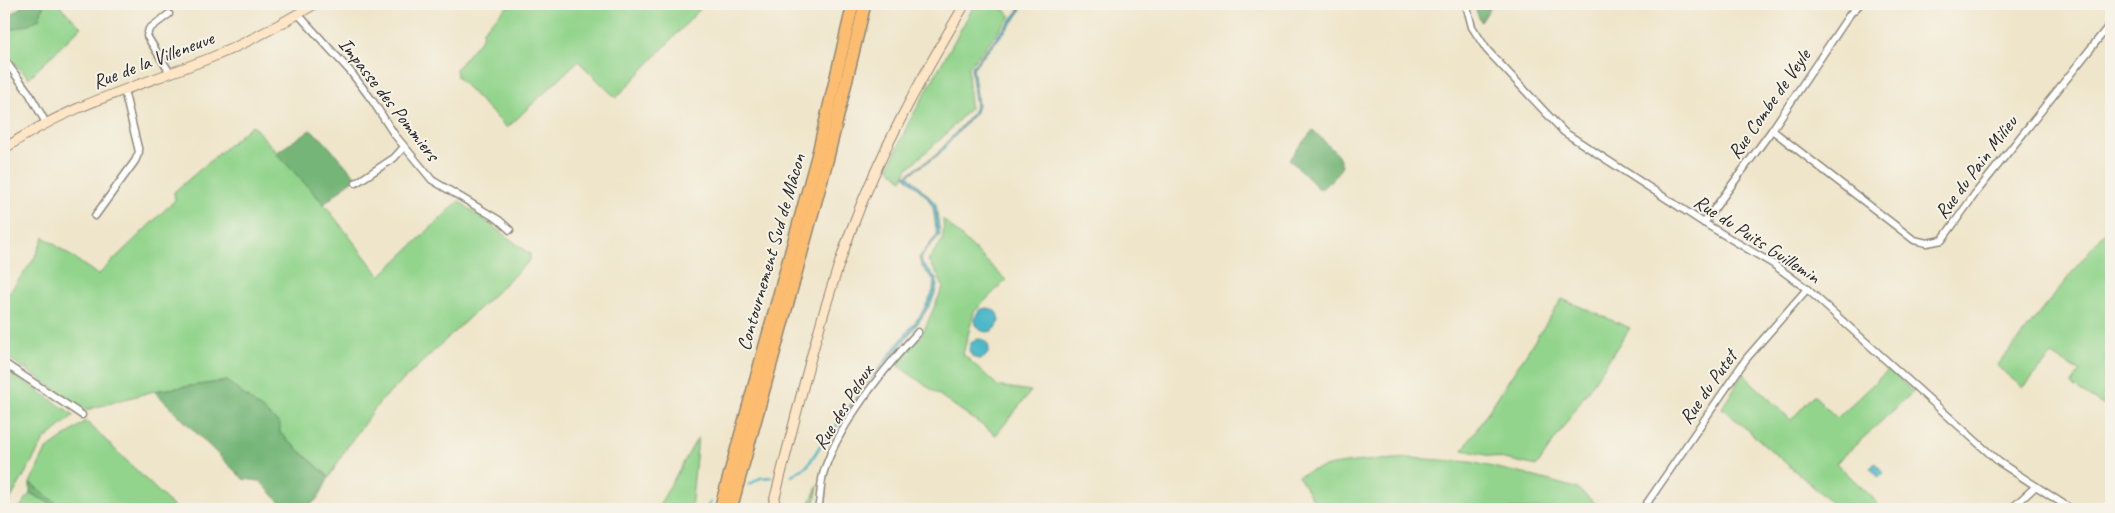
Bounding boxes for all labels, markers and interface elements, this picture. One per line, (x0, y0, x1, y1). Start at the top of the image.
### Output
street label: Rue de la Villeneuve (89, 25, 219, 95)
street label: Impasse des Pommiers (333, 32, 446, 167)
street label: Rue Combe de Veyle (1722, 43, 1817, 164)
street label: Rue du Pain Milieu (1929, 109, 2024, 224)
street label: Contournement Sud de Mâcon (731, 150, 811, 353)
street label: Rue du Puits Guillemin (1689, 189, 1826, 290)
street label: Rue du Putet (1673, 342, 1744, 429)
street label: Rue des Peloux (807, 358, 880, 454)

